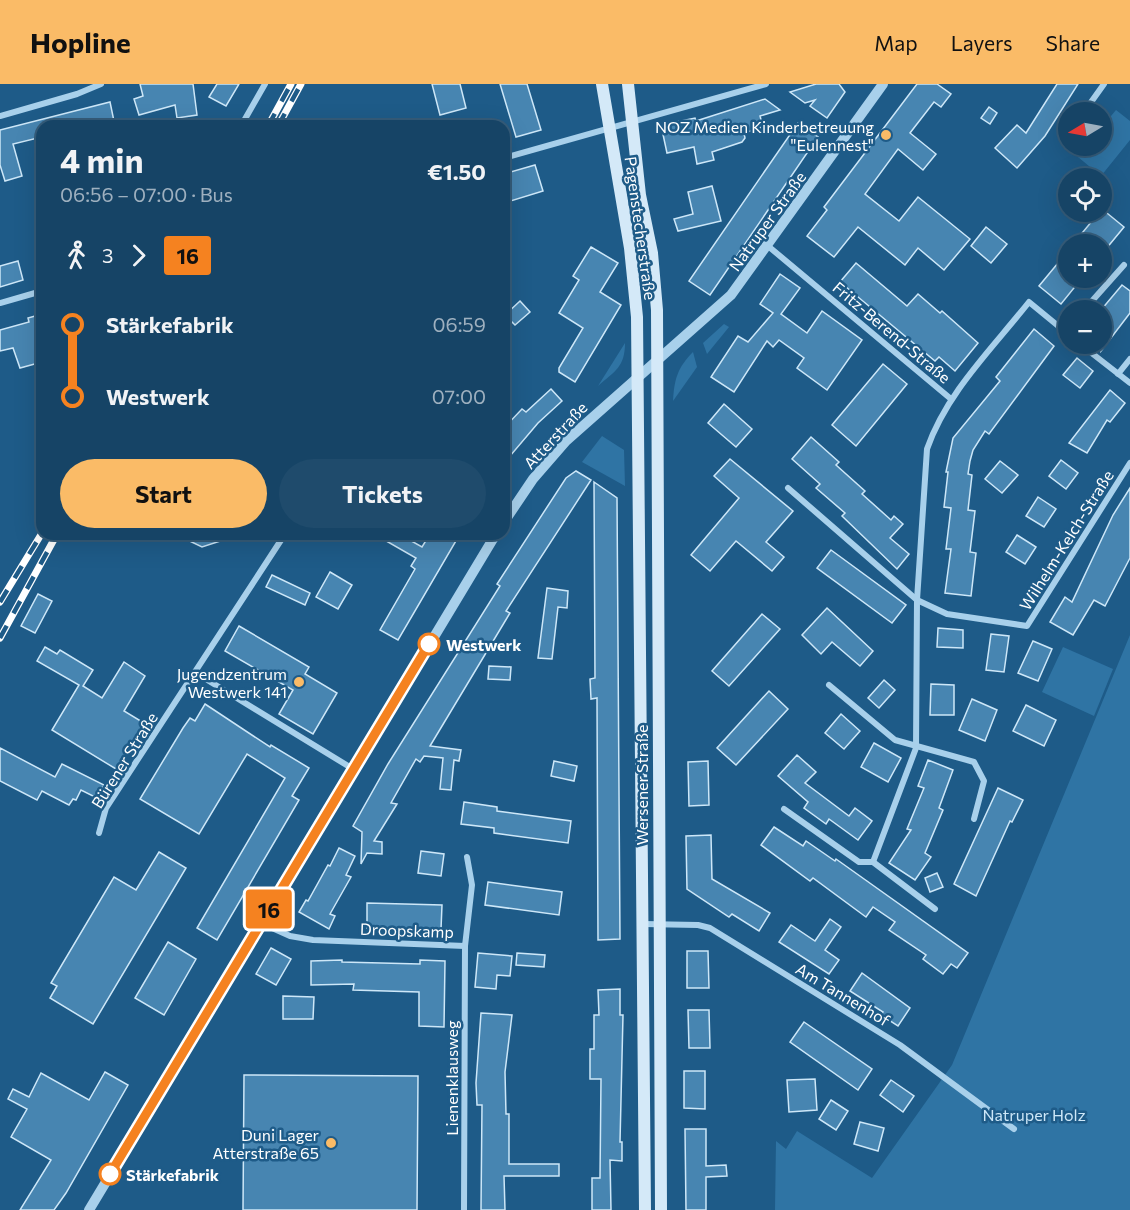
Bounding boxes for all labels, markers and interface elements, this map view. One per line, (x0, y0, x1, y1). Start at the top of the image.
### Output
text: Hopline (30, 25, 131, 59)
text: Map (874, 30, 918, 55)
text: Layers (951, 30, 1013, 55)
text: Share (1046, 30, 1100, 55)
north arrow (1058, 102, 1112, 156)
map controls (1058, 102, 1112, 354)
place label: NOZ Medien Kinderbetreuung "Eulennest" (655, 117, 874, 154)
marker: NOZ Medien Kinderbetreuung "Eulennest" (879, 128, 893, 142)
text: 4 min (60, 139, 144, 180)
street label: Pagenstecherstraße (622, 155, 660, 301)
text: €1.50 (427, 158, 486, 185)
street label: Natruper Straße (725, 168, 809, 274)
button: locate (1058, 168, 1112, 222)
text: 06:56 – 07:00 · Bus (60, 182, 233, 206)
button: + (1058, 234, 1112, 288)
icon: walk (60, 239, 93, 272)
icon: forward (122, 239, 155, 272)
text: 3 (102, 243, 113, 267)
text: 16 (176, 243, 199, 268)
street label: Fritz-Berend-Straße (829, 277, 955, 387)
button: − (1058, 300, 1112, 354)
text: Stärkefabrik (106, 311, 234, 338)
text: 06:59 (432, 312, 486, 336)
text: Westwerk (106, 383, 210, 410)
text: 07:00 (432, 384, 486, 408)
street label: Atterstraße (519, 398, 591, 472)
button: Start (60, 459, 267, 528)
button: Tickets (279, 459, 486, 528)
street label: Wilhelm-Kelch-Straße (1015, 466, 1117, 614)
marker: Westwerk (418, 633, 440, 655)
place label: Westwerk (446, 635, 522, 654)
place label: Jugendzentrum Westwerk 141 (177, 664, 287, 701)
marker: Jugendzentrum Westwerk 141 (292, 675, 306, 689)
street label: Bürener Straße (87, 709, 161, 811)
street label: Wersener Straße (632, 724, 651, 846)
line badge: 16 (242, 890, 296, 928)
text: 16 (258, 897, 280, 922)
street label: Droopskamp (360, 919, 454, 941)
street label: Am Tannenhof (793, 959, 894, 1030)
street label: Lienenklausweg (442, 1020, 461, 1136)
park label: Natruper Holz (982, 1105, 1086, 1124)
place label: Duni Lager Atterstraße 65 (213, 1125, 320, 1162)
marker: Duni Lager Atterstraße 65 (324, 1136, 338, 1150)
marker: Stärkefabrik (99, 1163, 121, 1185)
place label: Stärkefabrik (126, 1165, 220, 1184)

